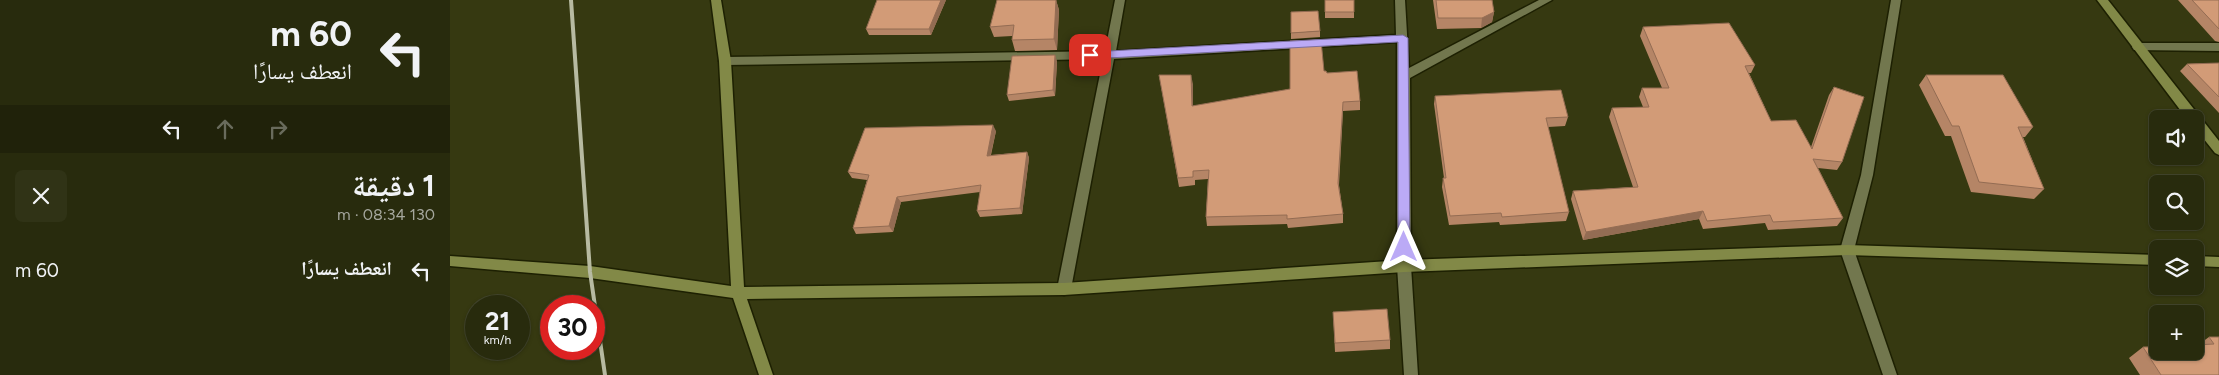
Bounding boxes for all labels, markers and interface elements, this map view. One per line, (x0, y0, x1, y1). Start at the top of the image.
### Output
text: 60 m (270, 13, 352, 55)
icon: left (370, 20, 435, 85)
pin (1069, 34, 1111, 76)
icon: arrive (1076, 41, 1104, 69)
text: انعطف يسارًا (253, 58, 352, 85)
map controls (2149, 110, 2204, 360)
button: sound (2149, 110, 2204, 165)
icon: left (158, 115, 186, 143)
icon: ahead (211, 115, 239, 143)
icon: right (264, 115, 292, 143)
text: 1 دقيقة (352, 167, 435, 204)
button: close (15, 170, 67, 222)
button: search (2149, 175, 2204, 230)
text: 130 m · 08:34 (337, 205, 435, 224)
position arrow (1377, 220, 1429, 272)
button: layers (2149, 240, 2204, 295)
text: انعطف يسارًا (301, 257, 392, 280)
icon: left (407, 257, 435, 285)
text: 60 m (15, 259, 59, 282)
speed limit sign: 30 (540, 295, 605, 360)
button: + (2149, 305, 2204, 360)
text: 21 (485, 306, 510, 336)
text: km/h (484, 333, 511, 347)

